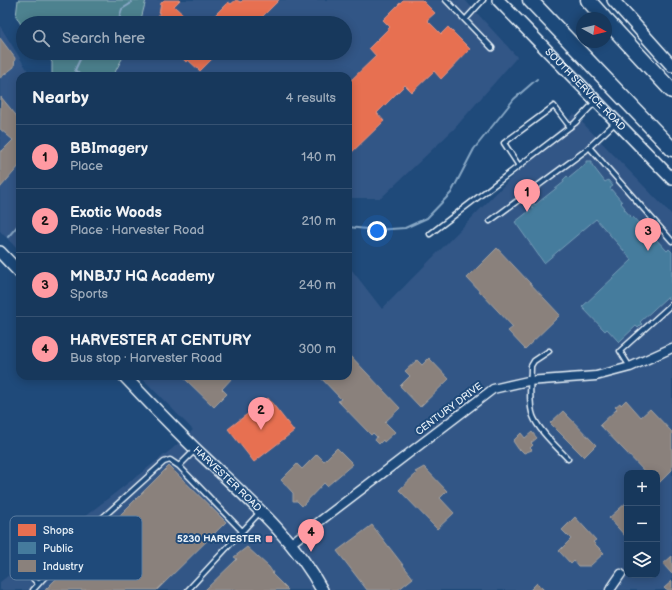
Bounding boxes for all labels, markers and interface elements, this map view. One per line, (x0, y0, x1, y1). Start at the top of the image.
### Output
north arrow (576, 12, 612, 48)
search box (16, 16, 352, 60)
icon: search (30, 27, 52, 49)
text: Search here (62, 29, 145, 48)
street label: SOUTH SERVICE ROAD (542, 46, 628, 133)
text: Nearby (32, 88, 89, 108)
text: 4 results (286, 90, 336, 106)
text: BBImagery (70, 139, 148, 158)
text: 1 (42, 149, 48, 165)
text: 140 m (301, 149, 336, 165)
text: Place (70, 158, 103, 174)
pin: 1 (514, 179, 540, 212)
text: Exotic Woods (70, 203, 162, 222)
text: 2 (41, 213, 49, 229)
text: 210 m (302, 213, 336, 229)
pin: 3 (635, 218, 661, 251)
your location (367, 221, 387, 241)
text: Place · Harvester Road (70, 222, 204, 238)
text: MNBJJ HQ Academy (70, 267, 215, 286)
text: 3 (41, 277, 49, 293)
text: 240 m (299, 277, 336, 293)
text: Sports (70, 286, 108, 302)
text: HARVESTER AT CENTURY (70, 331, 251, 350)
text: 4 (41, 341, 49, 357)
text: 300 m (298, 341, 336, 357)
text: Bus stop · Harvester Road (70, 350, 222, 366)
street label: CENTURY DRIVE (413, 380, 485, 438)
pin: 2 (248, 397, 274, 430)
street label: HARVESTER ROAD (191, 444, 264, 514)
map controls (624, 470, 660, 578)
button: + (624, 470, 660, 506)
button: − (624, 506, 660, 542)
legend (10, 516, 142, 580)
pin: 4 (298, 519, 324, 552)
text: Shops (43, 524, 74, 537)
place label: 5230 HARVESTER (177, 533, 261, 545)
marker: 5230 HARVESTER (264, 534, 274, 544)
text: Public (43, 542, 73, 555)
button: layers (624, 542, 660, 578)
text: Industry (43, 560, 83, 573)

